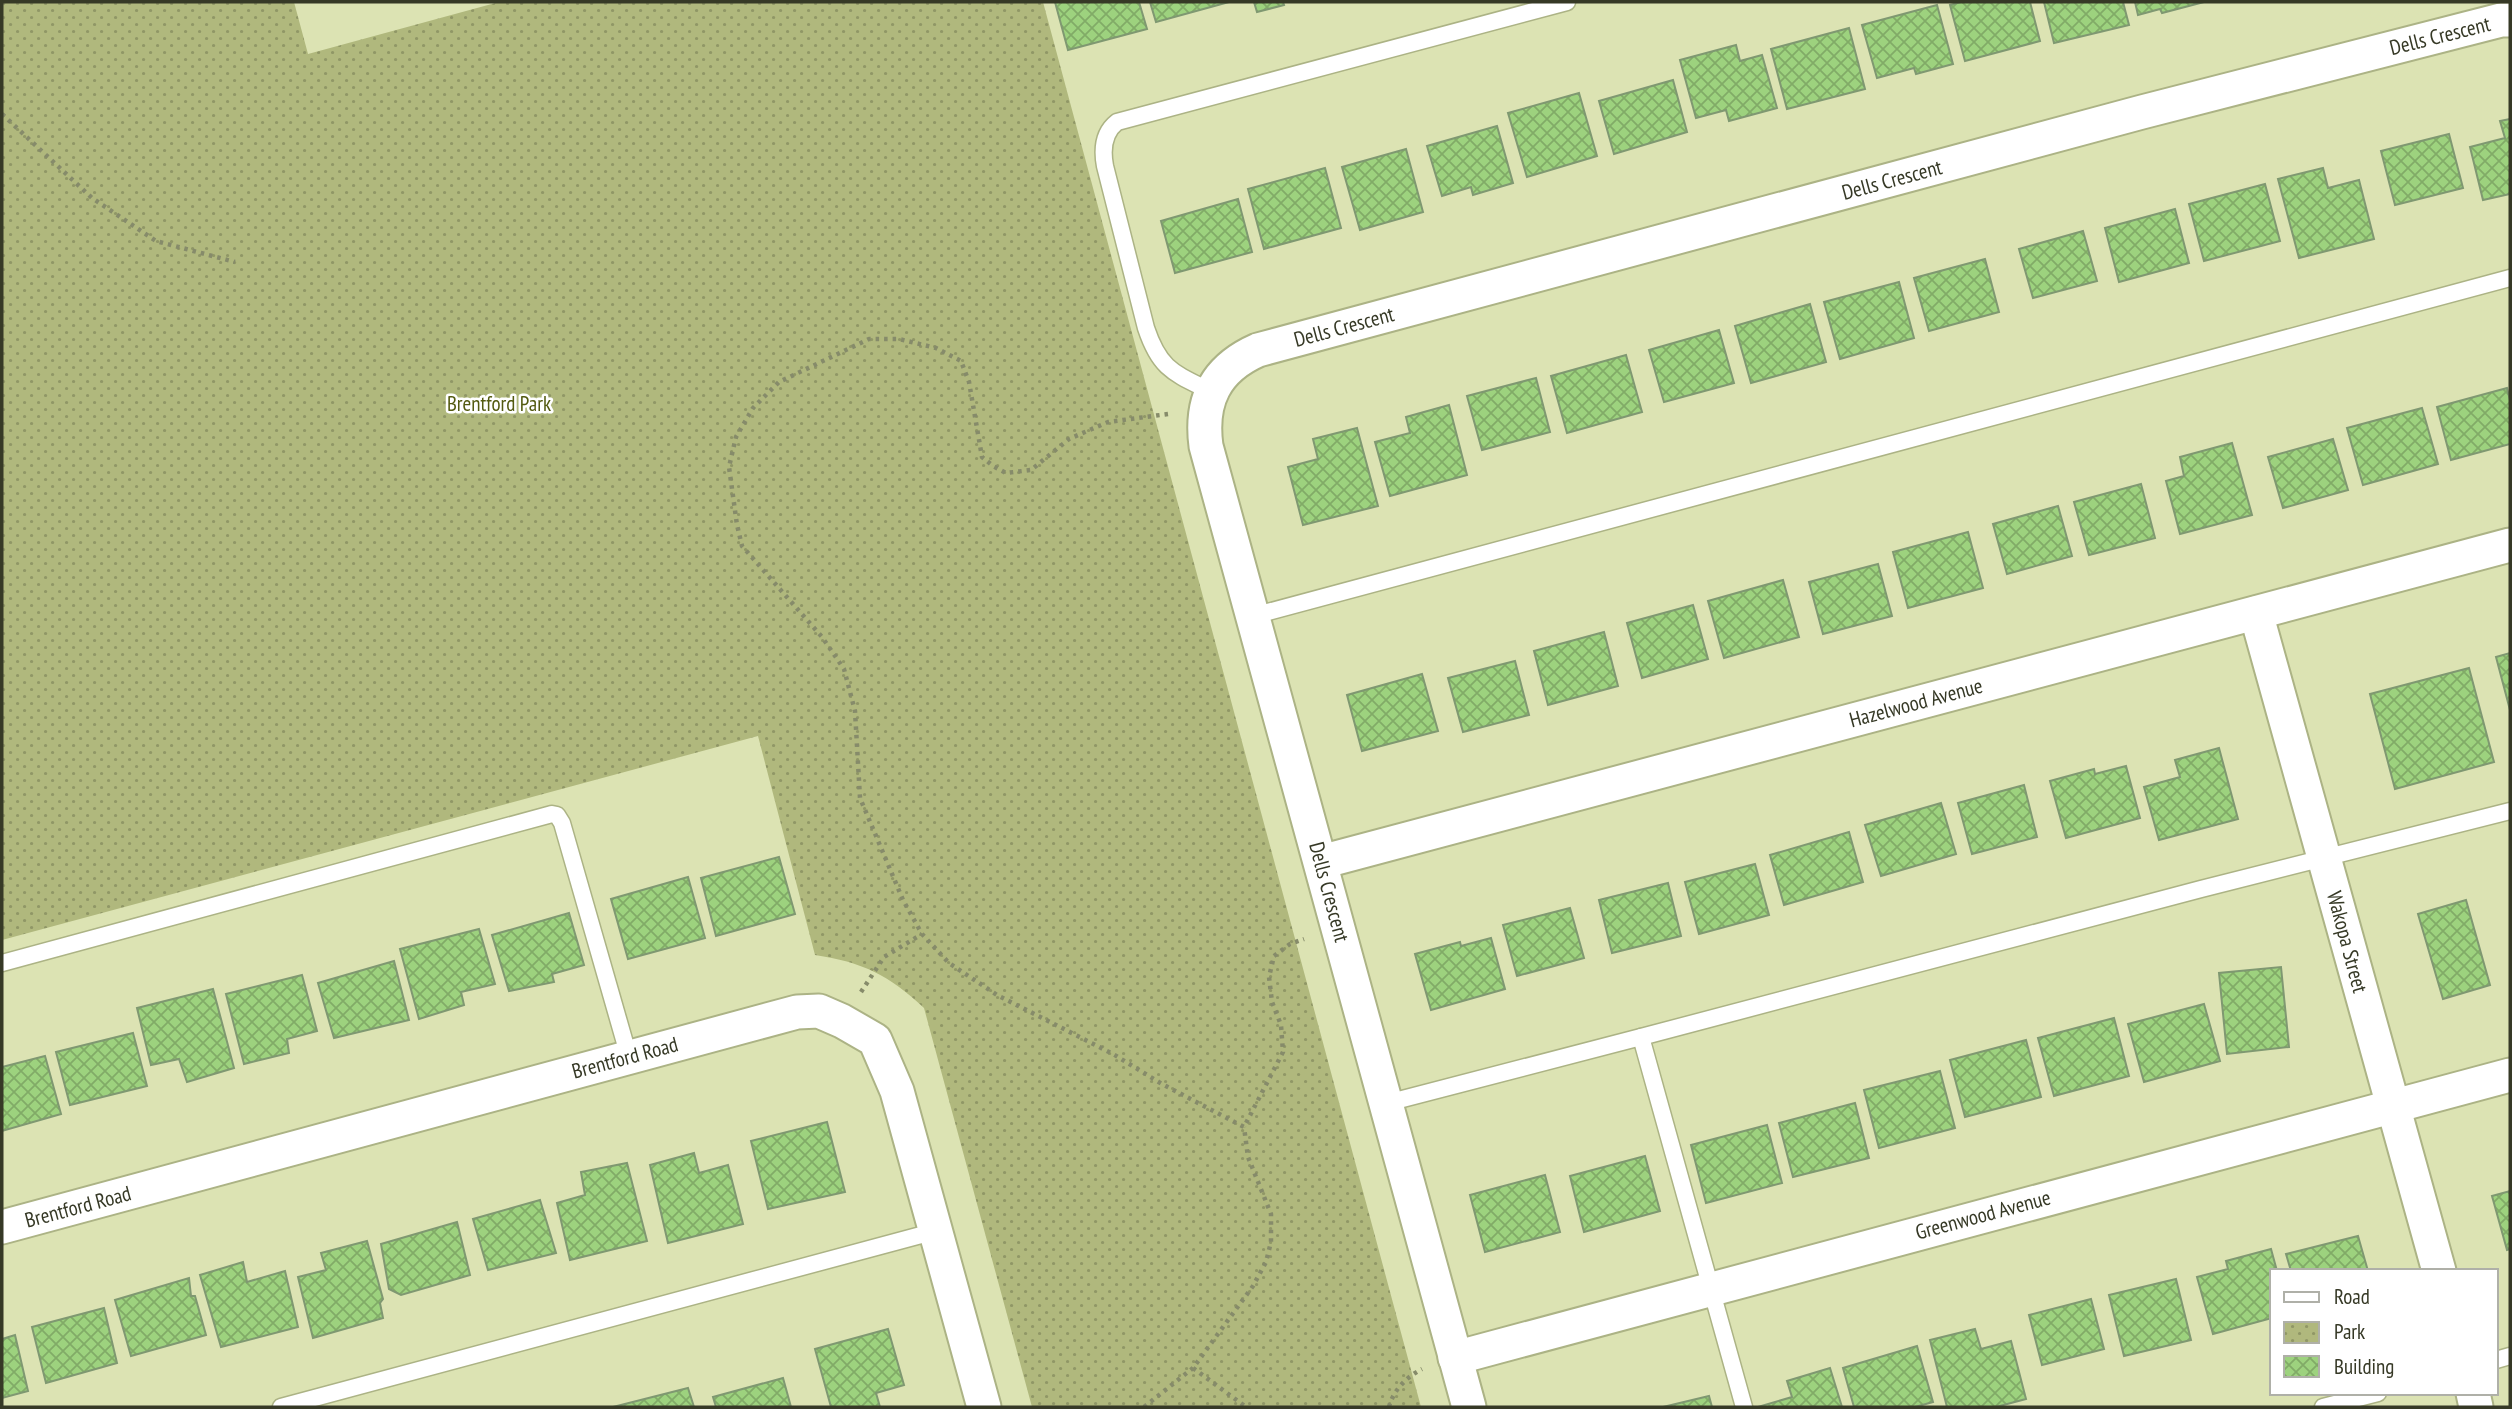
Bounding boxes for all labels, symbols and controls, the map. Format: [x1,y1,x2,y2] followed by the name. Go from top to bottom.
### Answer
[2387,10,2493,61] street label: Dells Crescent
[1839,153,1945,206] street label: Dells Crescent
[1291,300,1397,353] street label: Dells Crescent
[447,390,551,417] park label: Brentford Park
[1846,672,1986,733] street label: Hazelwood Avenue
[1303,839,1356,945] street label: Dells Crescent
[2321,888,2374,996] street label: Wakopa Street
[569,1030,681,1085] street label: Brentford Road
[22,1179,134,1234] street label: Brentford Road
[1912,1183,2053,1246] street label: Greenwood Avenue
[2270,1269,2498,1395] legend
[2334,1283,2370,1310] text: Road
[2334,1318,2365,1345] text: Park
[2334,1353,2394,1380] text: Building

